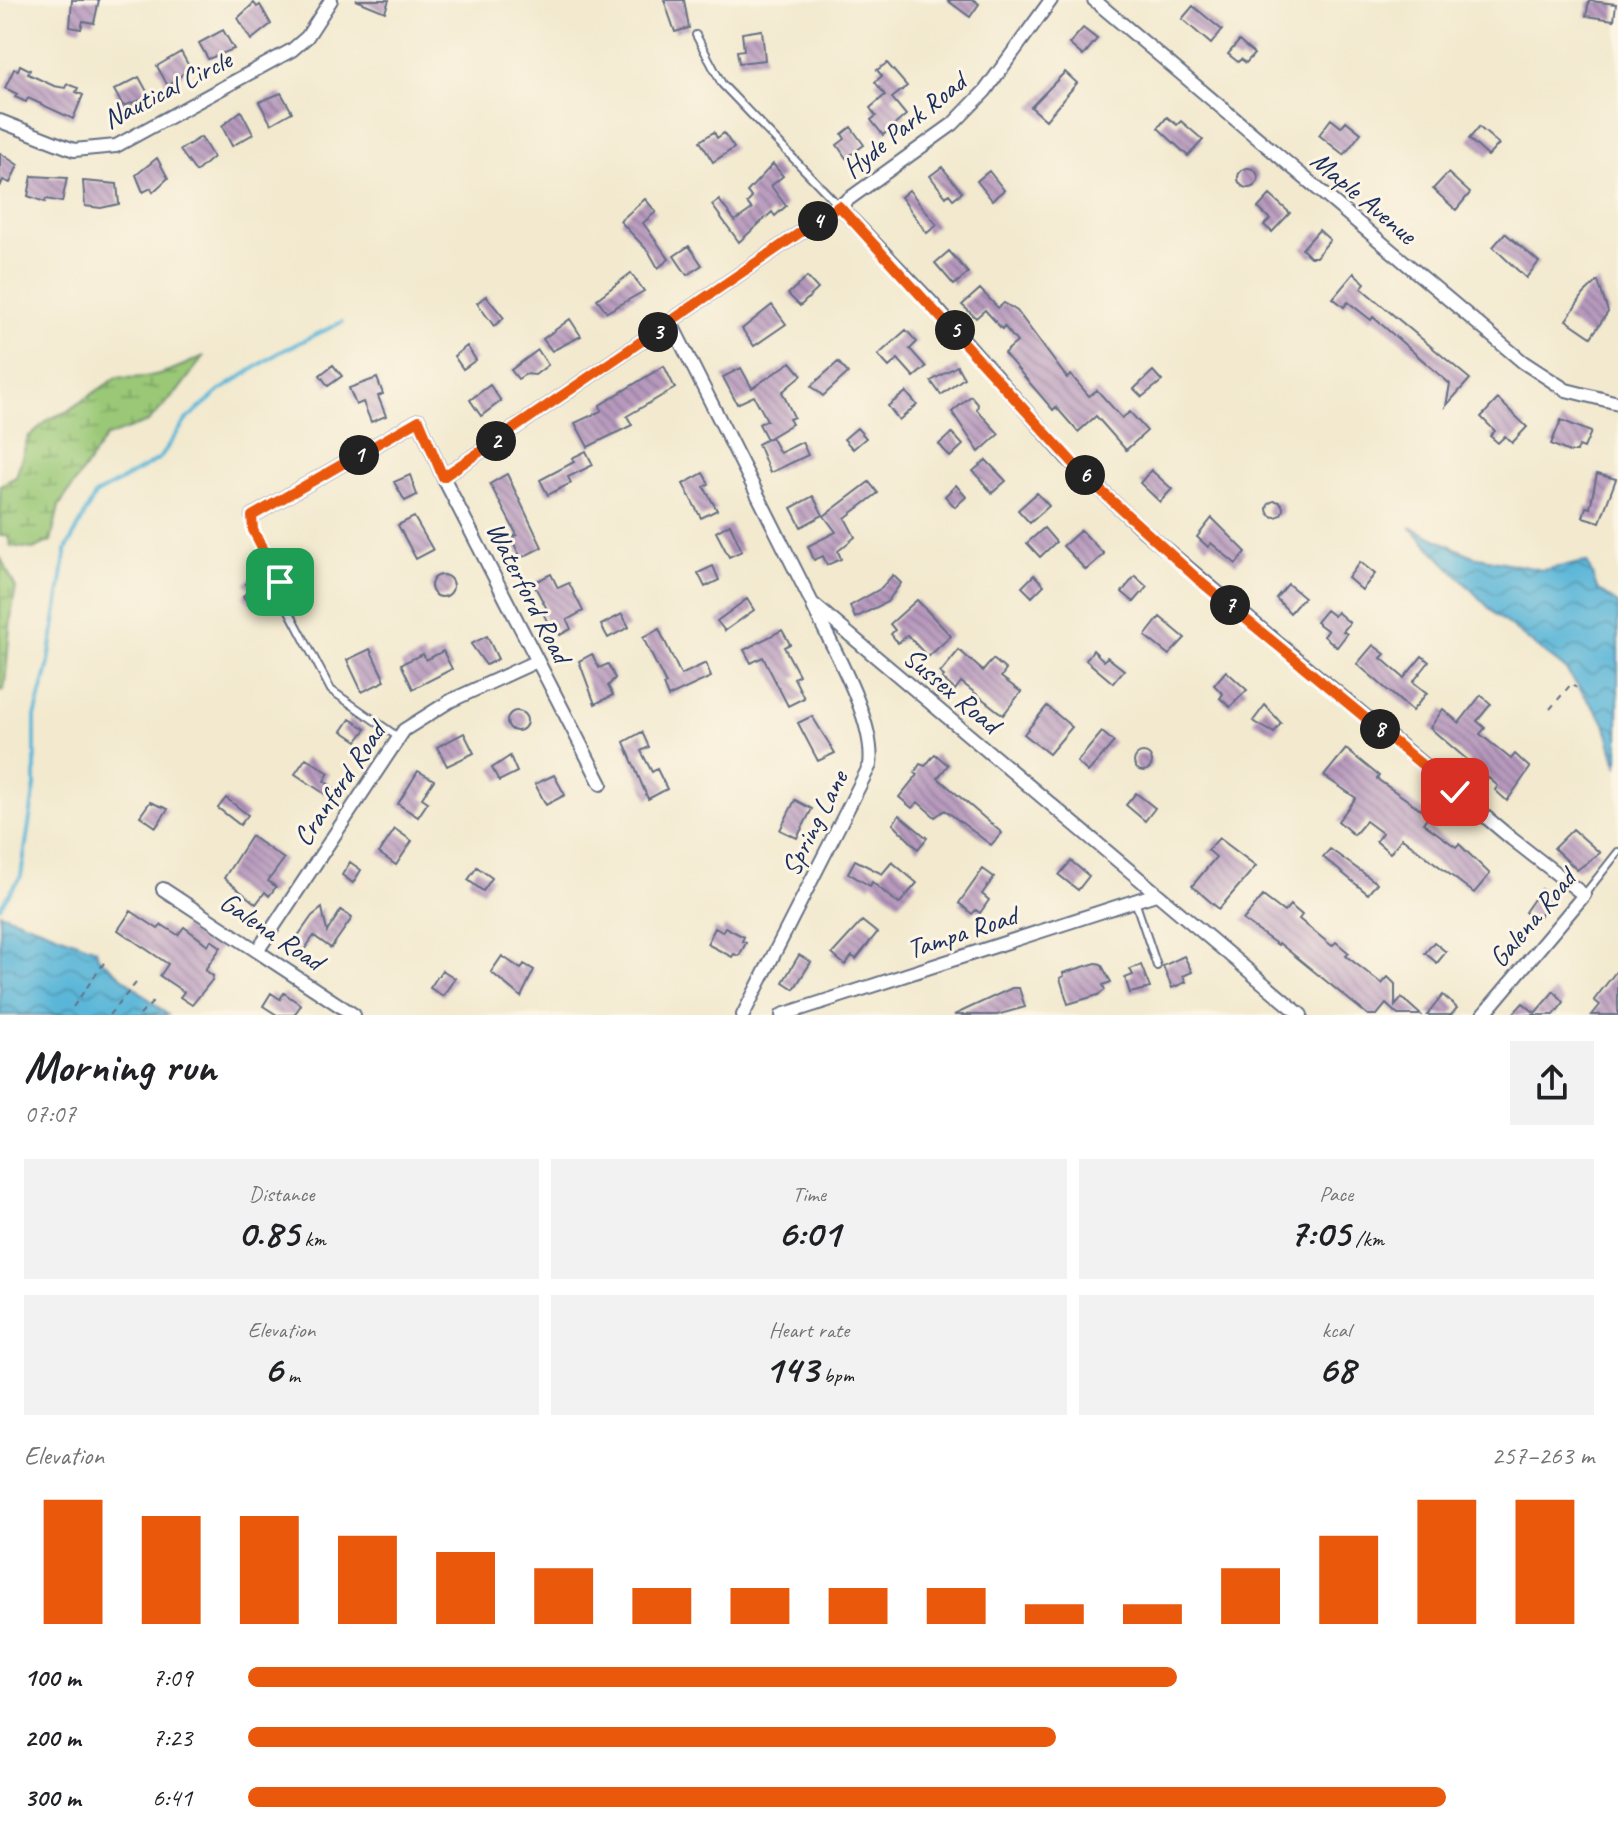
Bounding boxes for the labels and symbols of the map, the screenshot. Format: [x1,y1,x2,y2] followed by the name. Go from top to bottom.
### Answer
[97,41,239,136] street label: Nautical Circle
[835,62,976,186] street label: Hyde Park Road
[1304,143,1426,253] street label: Maple Avenue
[798,201,838,241] pin: 4
[935,310,975,350] pin: 5
[638,312,678,352] pin: 3
[476,421,516,461] pin: 2
[339,435,379,475] pin: 1
[1065,455,1105,495] pin: 6
[479,516,581,672] street label: Waterford Road
[246,548,314,616] pin
[1210,585,1250,625] pin: 7
[896,639,1011,743] street label: Sussex Road
[1360,709,1400,749] pin: 8
[285,712,395,853] street label: Cranford Road
[1421,758,1489,826] pin
[773,763,856,882] street label: Spring Lane
[1481,859,1586,974] street label: Galena Road
[214,884,334,981] street label: Galena Road
[902,897,1025,966] street label: Tampa Road

